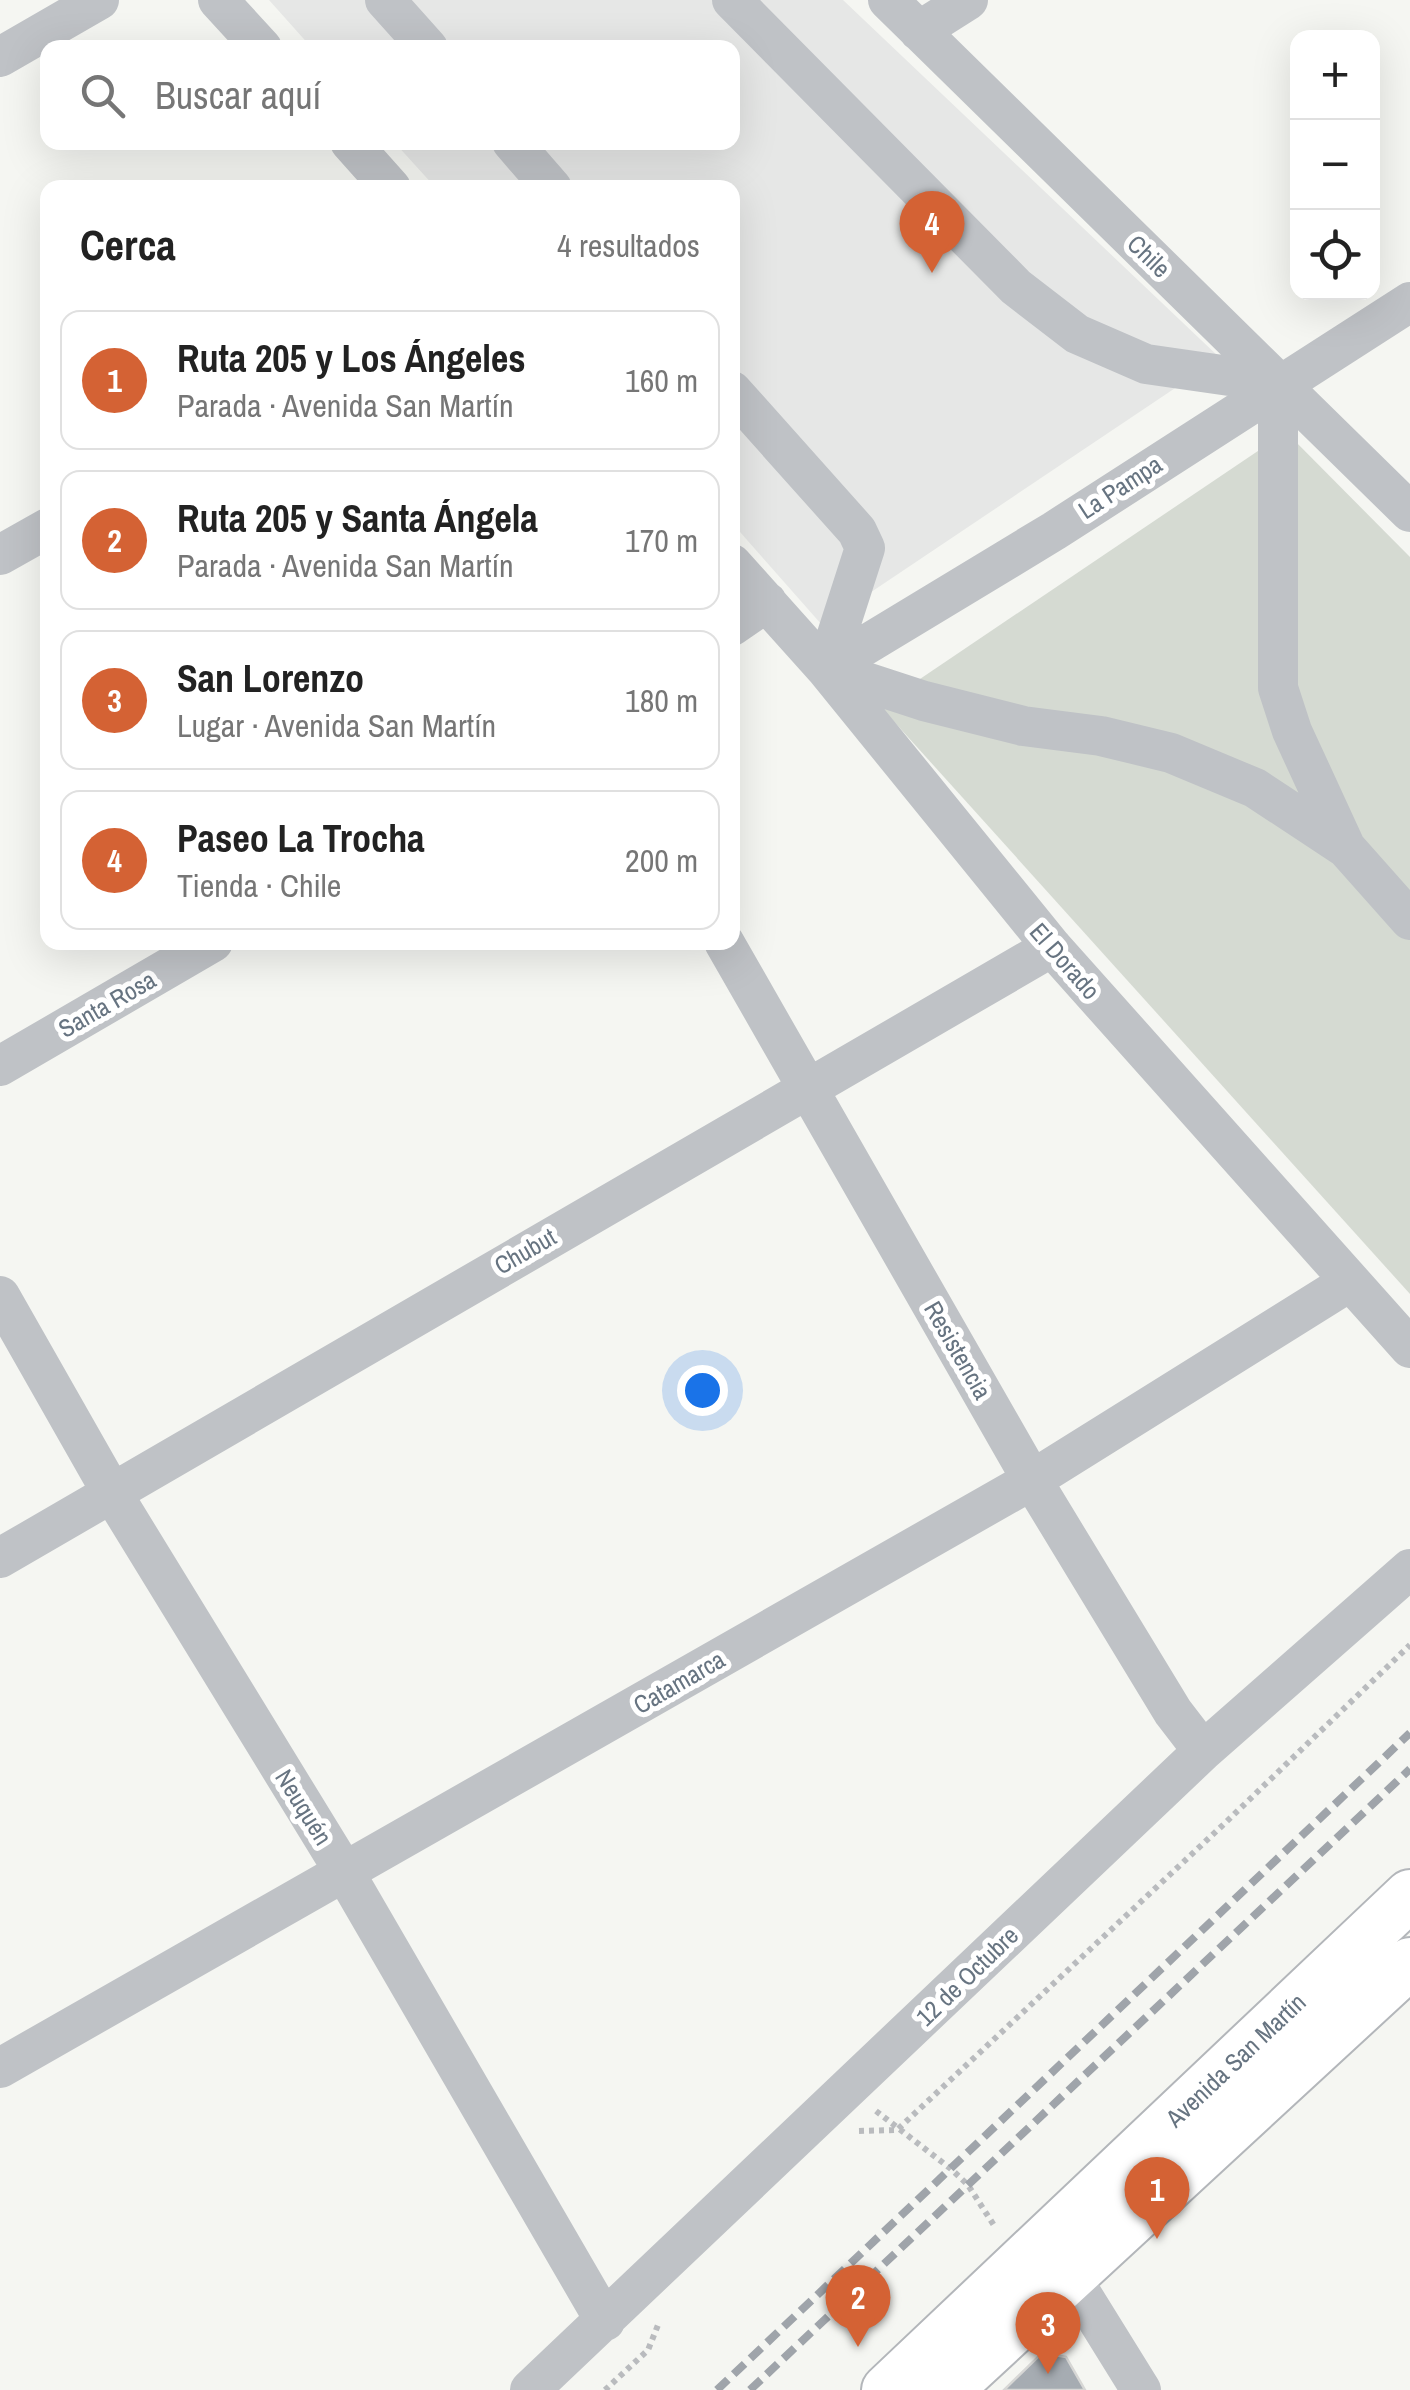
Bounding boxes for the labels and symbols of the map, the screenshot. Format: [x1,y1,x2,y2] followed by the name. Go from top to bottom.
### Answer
[900,190,964,273] pin: 4
[1120,227,1178,285] street label: Chile
[1072,447,1169,527] street label: La Pampa
[1022,915,1108,1007] street label: El Dorado
[52,962,162,1046] street label: Santa Rosa
[488,1220,562,1282] street label: Chubut
[916,1295,1000,1406] street label: Resistencia
[677,1365,728,1416] your location
[627,1642,731,1722] street label: Catamarca
[268,1763,340,1851] street label: Neuquén
[908,1919,1026,2033] street label: 12 de Octubre
[1157,1986,1313,2135] street label: Avenida San Martín
[1124,2156,1190,2239] pin: 1
[826,2264,890,2347] pin: 2
[1016,2292,1080,2374] pin: 3

